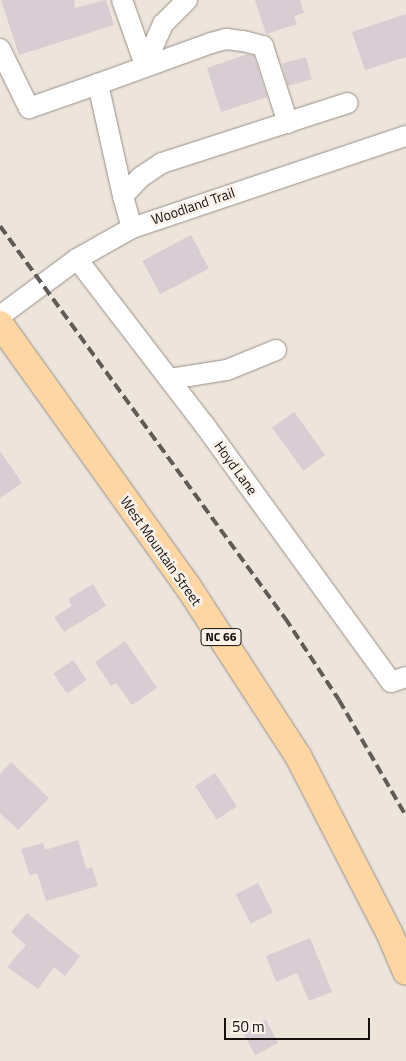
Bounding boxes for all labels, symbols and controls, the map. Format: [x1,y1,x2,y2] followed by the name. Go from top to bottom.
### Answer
[149,184,237,228] street label: Woodland Trail
[211,438,261,498] street label: Hoyd Lane
[117,493,205,609] street label: West Mountain Street
[200,628,242,646] road number: NC 66
[226,1008,372,1040] scale bar
[232,1015,265,1038] text: 50 m

